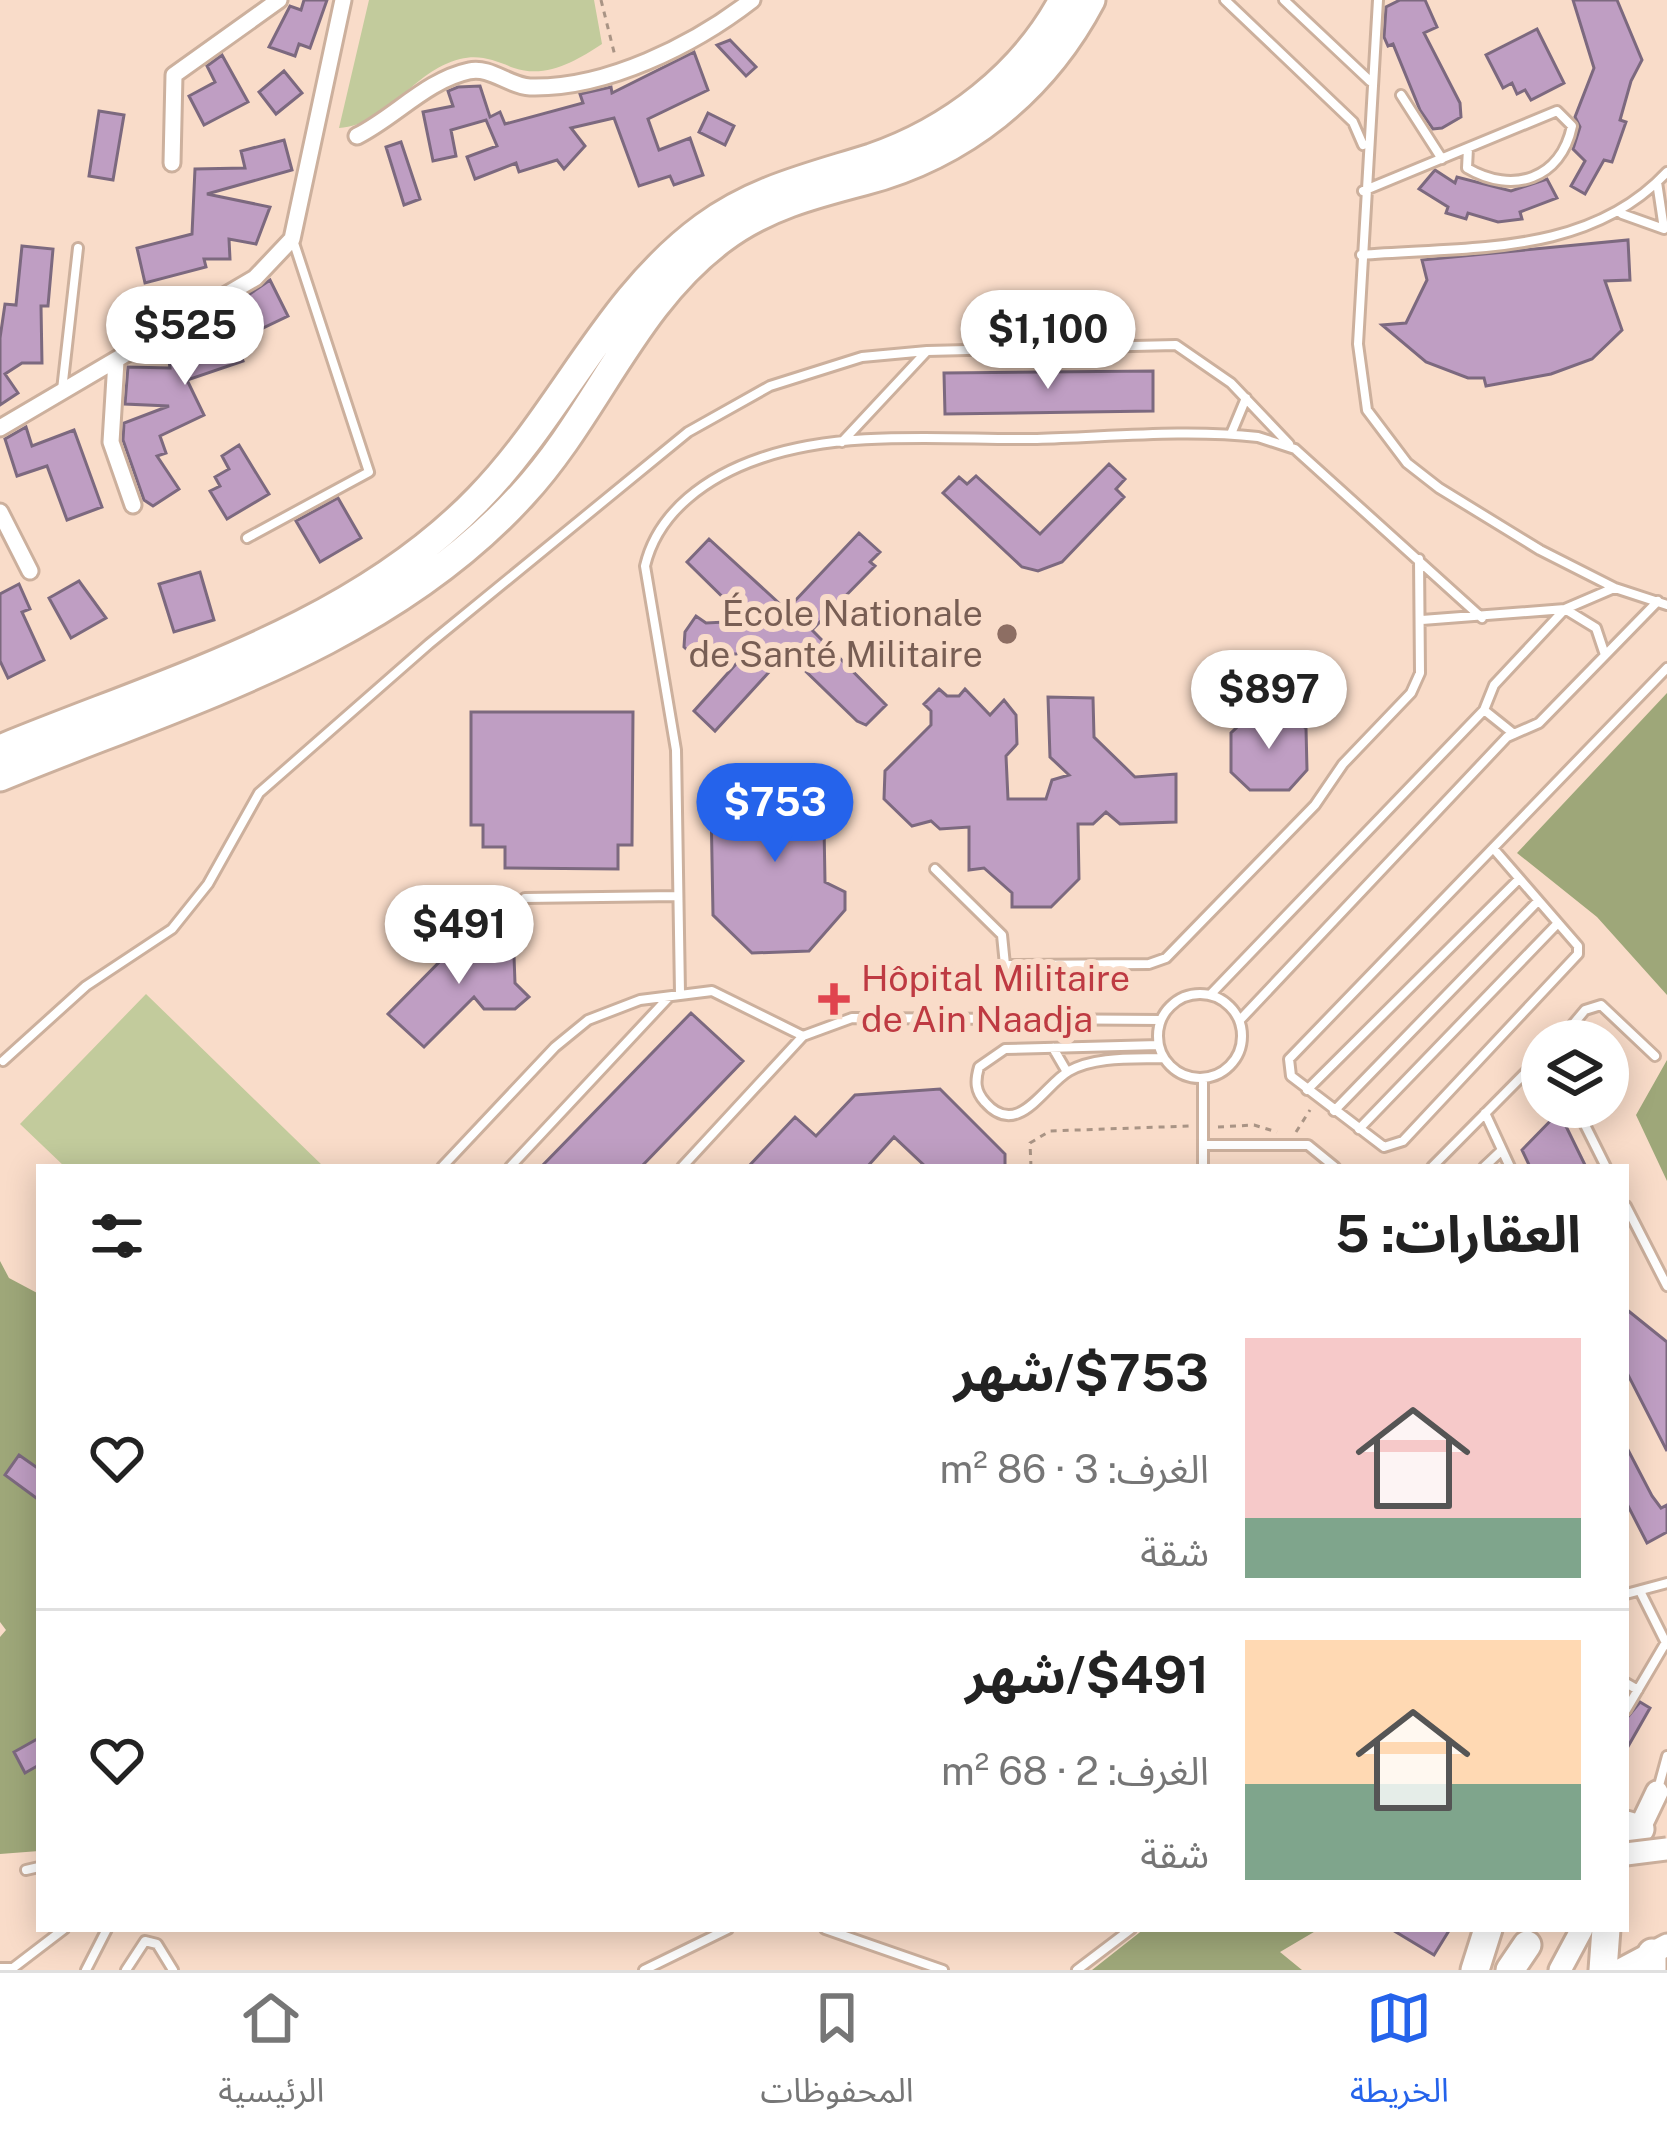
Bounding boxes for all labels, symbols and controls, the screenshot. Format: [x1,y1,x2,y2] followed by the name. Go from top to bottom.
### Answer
[114,286,256,388] pin: $525
[950,290,1146,392] pin: $1,100
[133,302,237,348] text: $525
[988,306,1108,352] text: $1,100
[689,592,983,675] place label: École Nationale de Santé Militaire
[994,621,1020,647] marker: École Nationale de Santé Militaire
[1198,650,1340,752] pin: $897
[1218,666,1320,712] text: $897
[704,763,846,865] pin: $753
[723,779,827,825] text: $753
[388,885,530,987] pin: $491
[412,901,506,947] text: $491
[861,957,1130,1040] place label: Hôpital Militaire de Ain Naadja
[818,983,850,1015] marker: Hôpital Militaire de Ain Naadja
[1521,1020,1629,1128] map controls
[1521,1020,1629,1128] button: layers
[84,1203,150,1269] icon: filters
[1335,1204,1581,1263] text: العقارات: 5
[954,1343,1209,1402] text: $753/شهر
[1341,1386,1485,1530] icon: home
[84,1425,150,1491] icon: heart
[940,1446,1209,1492] text: الغرف: 3 · 86 m²
[1140,1529,1209,1575] text: شقة
[965,1645,1209,1704] text: $491/شهر
[1341,1688,1485,1832] icon: home
[84,1727,150,1793] icon: heart
[941,1748,1209,1794] text: الغرف: 2 · 68 m²
[1140,1831,1209,1877] text: شقة
[218,1985,324,2126] tab: الرئيسية
[761,1985,914,2126] tab: المحفوظات
[1350,1985,1449,2126] tab: الخريطة

